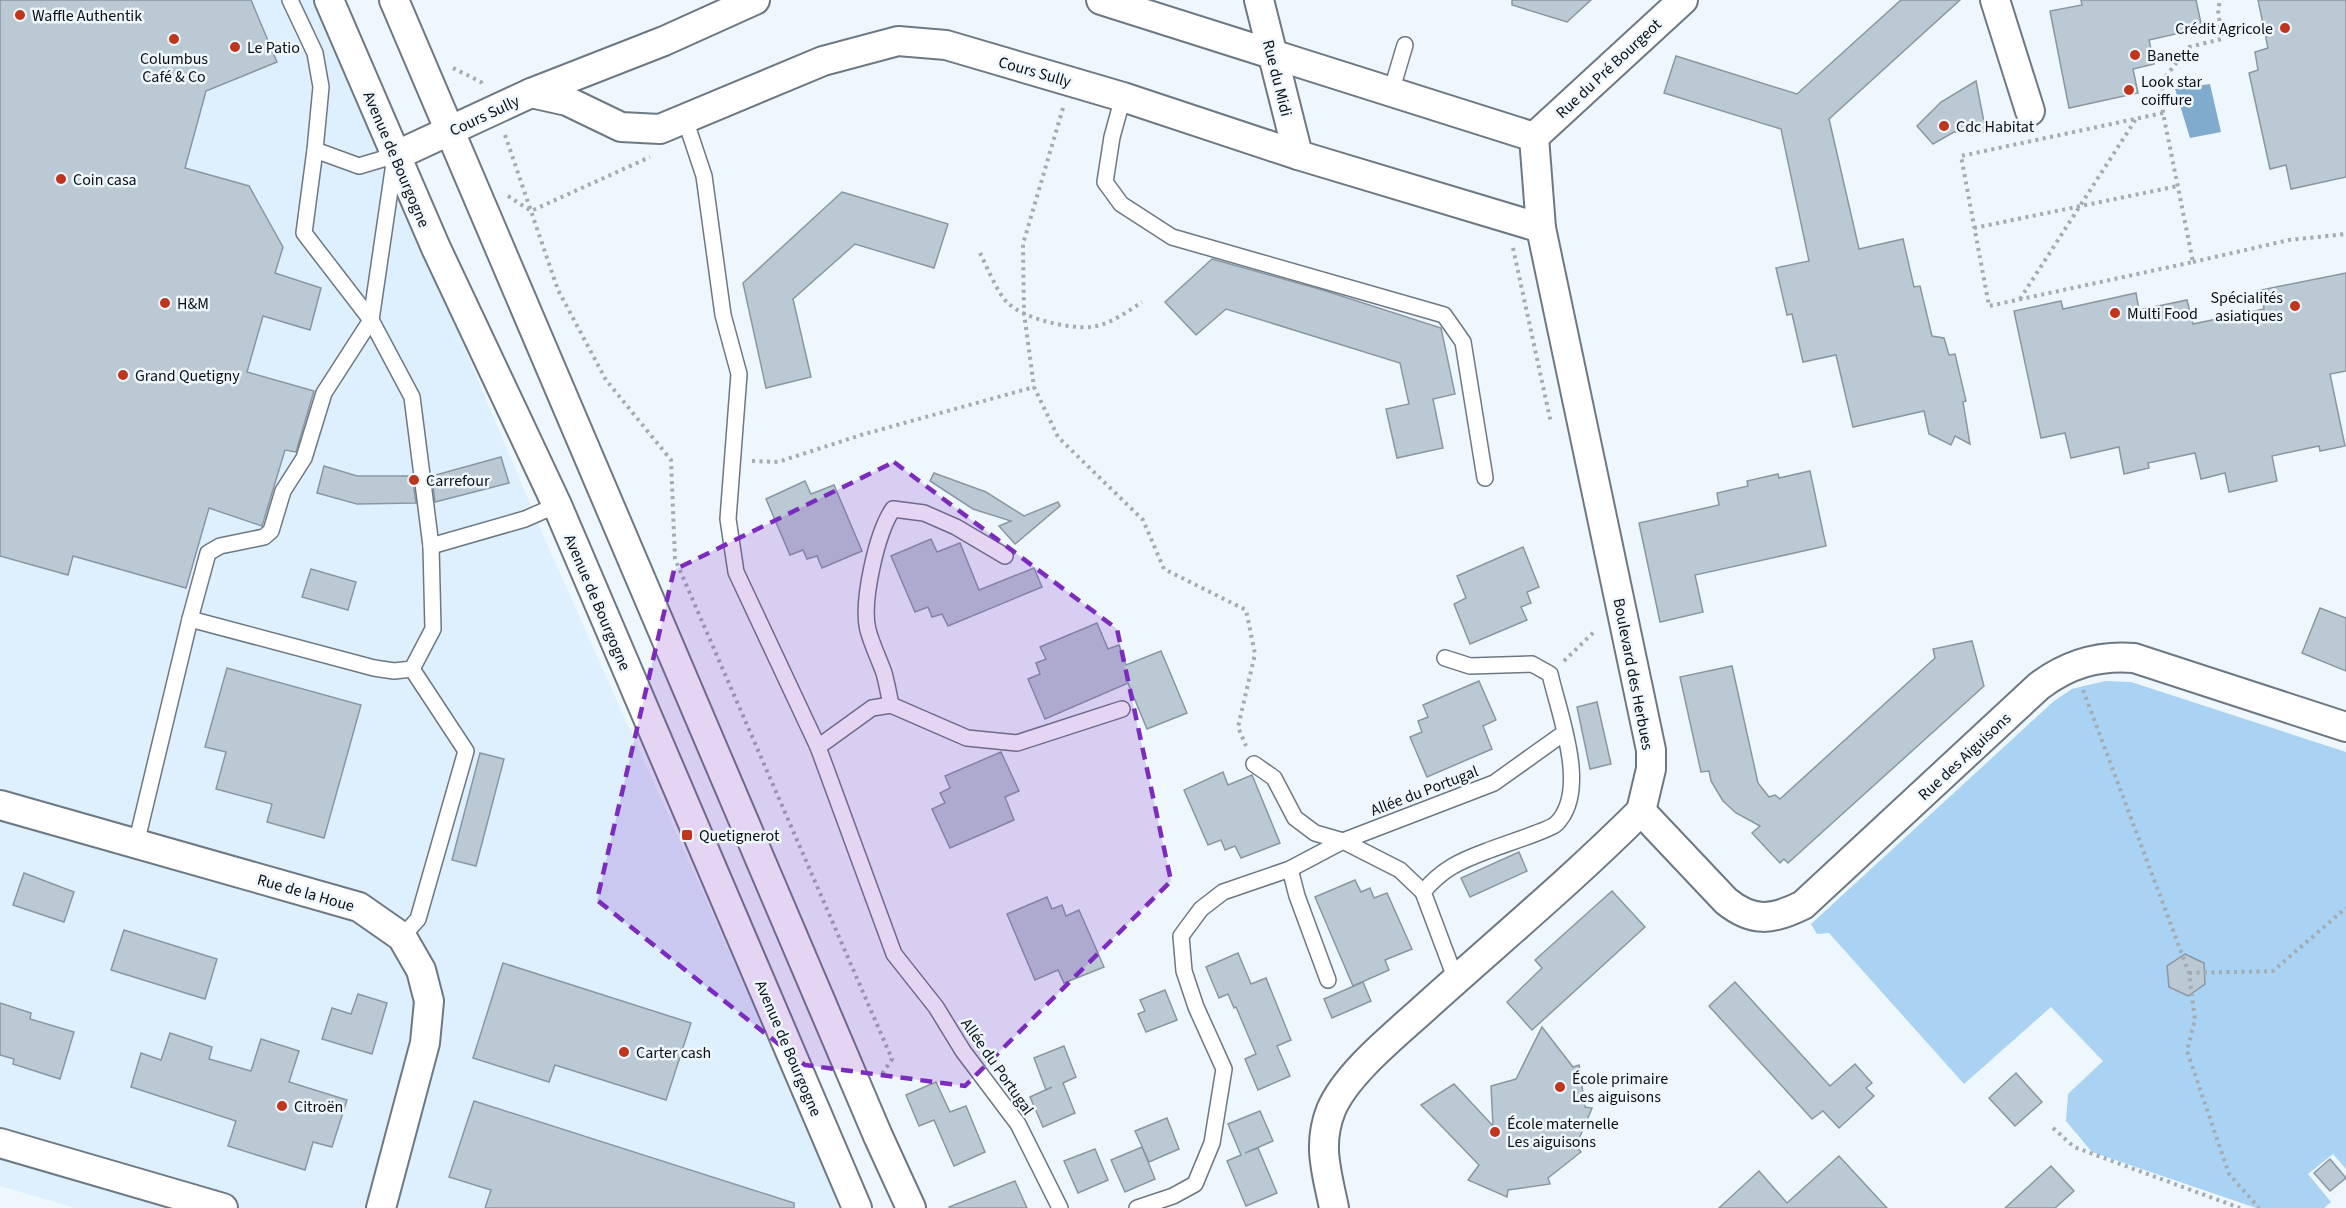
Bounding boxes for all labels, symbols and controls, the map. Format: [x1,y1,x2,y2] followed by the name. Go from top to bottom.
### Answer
[32,5,142,27] place label: Waffle Authentik
[13,8,27,22] marker: Waffle Authentik
[1551,14,1667,124] street label: Rue du Pré Bourgeot
[2175,18,2273,40] place label: Crédit Agricole
[2278,21,2292,35] marker: Crédit Agricole
[167,32,181,46] marker: Columbus Café & Co
[247,37,300,59] place label: Le Patio
[1257,38,1297,119] street label: Rue du Midi
[228,40,242,54] marker: Le Patio
[2147,45,2199,67] place label: Banette
[140,48,208,88] place label: Columbus Café & Co
[2128,48,2142,62] marker: Banette
[996,51,1074,93] street label: Cours Sully
[2141,71,2203,111] place label: Look star coiffure
[2122,83,2136,97] marker: Look star coiffure
[357,88,435,231] street label: Avenue de Bourgogne
[446,90,523,142] street label: Cours Sully
[1956,116,2035,138] place label: Cdc Habitat
[1937,119,1951,133] marker: Cdc Habitat
[73,169,137,191] place label: Coin casa
[54,172,68,186] marker: Coin casa
[2210,287,2283,327] place label: Spécialités asiatiques
[177,293,209,315] place label: H&M
[158,296,172,310] marker: H&M
[2288,299,2302,313] marker: Spécialités asiatiques
[2127,303,2198,325] place label: Multi Food
[2108,306,2122,320] marker: Multi Food
[135,365,240,387] place label: Grand Quetigny
[116,368,130,382] marker: Grand Quetigny
[426,470,490,492] place label: Carrefour
[407,473,421,487] marker: Carrefour
[558,531,636,674] street label: Avenue de Bourgogne
[1607,596,1659,752] street label: Boulevard des Herbues
[1913,708,2016,806] street label: Rue des Aiguisons
[1367,760,1481,822] street label: Allée du Portugal
[699,825,780,847] place label: Quetignerot
[680,828,694,842] marker: Quetignerot
[255,869,357,917] street label: Rue de la Houe
[749,977,827,1120] street label: Avenue de Bourgogne
[956,1014,1039,1119] street label: Allée du Portugal
[636,1042,711,1064] place label: Carter cash
[617,1045,631,1059] marker: Carter cash
[1572,1068,1668,1108] place label: École primaire Les aiguisons
[1553,1080,1567,1094] marker: École primaire Les aiguisons
[294,1096,343,1118] place label: Citroën
[275,1099,289,1113] marker: Citroën
[1507,1113,1619,1153] place label: École maternelle Les aiguisons
[1488,1125,1502,1139] marker: École maternelle Les aiguisons

